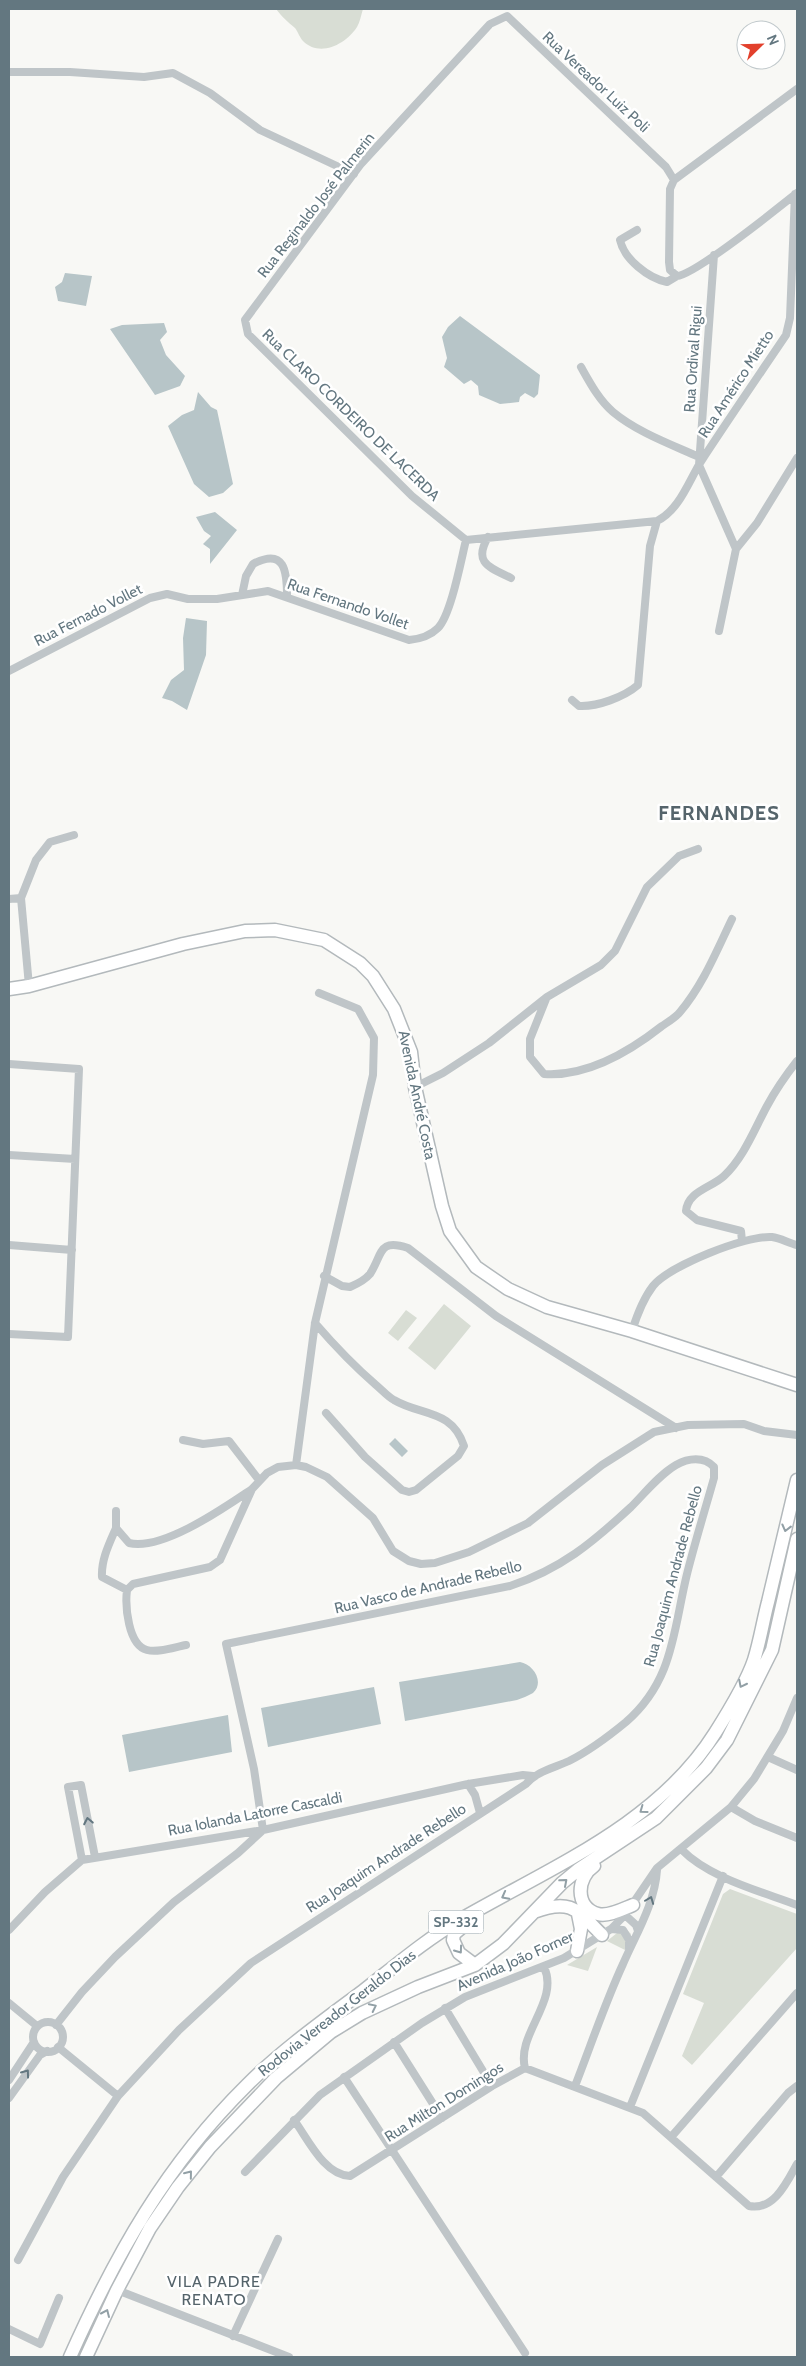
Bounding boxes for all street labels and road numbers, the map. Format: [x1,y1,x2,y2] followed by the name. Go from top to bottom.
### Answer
[539,28,653,136] street label: Rua Vereador Luiz Poli
[254,129,378,281] street label: Rua Reginaldo José Palmerin
[680,305,706,413] street label: Rua Ordival Rigui
[259,325,444,505] street label: Rua CLARO CORDEIRO DE LACERDA
[694,327,778,441] street label: Rua Américo Mietto
[285,575,411,633] street label: Rua Fernando Vollet
[31,580,145,650] street label: Rua Fernado Vollet
[395,1029,440,1162] street label: Avenida André Costa
[640,1483,706,1669] street label: Rua Joaquim Andrade Rebello
[333,1557,523,1617] street label: Rua Vasco de Andrade Rebello
[166,1788,344,1840] street label: Rua Iolanda Latorre Cascaldi
[303,1799,469,1917] street label: Rua Joaquim Andrade Rebello
[428,1910,484,1934] road number: SP-332
[454,1927,576,1995] street label: Avenida João Forner
[255,1946,419,2080] street label: Rodovia Vereador Geraldo Dias
[381,2058,507,2146] street label: Rua Milton Domingos

